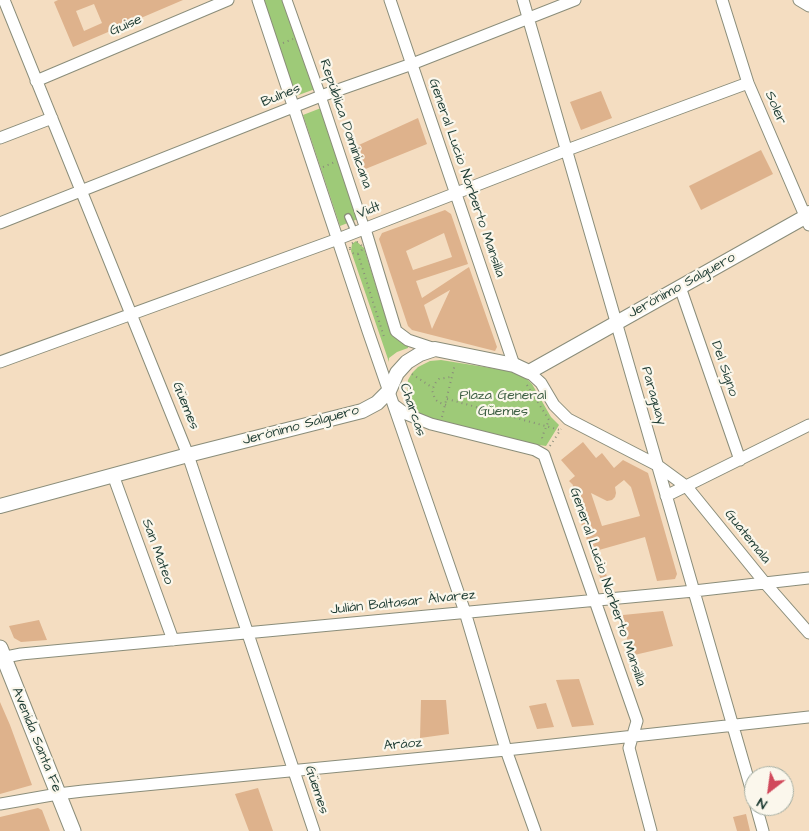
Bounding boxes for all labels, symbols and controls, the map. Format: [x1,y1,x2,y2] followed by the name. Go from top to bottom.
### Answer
[107,12,145,40] street label: Guise
[315,57,375,191] street label: República Dominicana
[424,77,508,279] street label: General Lucio Norberto Mansilla
[259,81,303,111] street label: Bulnes
[761,89,789,127] street label: Soler
[355,199,383,223] street label: Vidt
[625,250,739,322] street label: Jerónimo Salguero
[707,339,741,399] street label: Del Signo
[637,365,669,427] street label: Paraguay
[168,380,202,432] street label: Güemes
[395,381,429,439] street label: Charcas
[460,388,546,421] park label: Plaza General Güemes
[241,402,361,450] street label: Jerónimo Salguero
[565,486,649,688] street label: General Lucio Norberto Mansilla
[720,507,774,567] street label: Guatemala
[137,517,177,587] street label: San Mateo
[330,587,476,619] street label: Julián Baltasar Álvarez
[7,685,65,795] street label: Avenida Santa Fe
[383,735,423,755] street label: Aráoz
[300,764,332,816] street label: Güemes
[744,766,794,816] north arrow
[753,792,771,814] text: N

